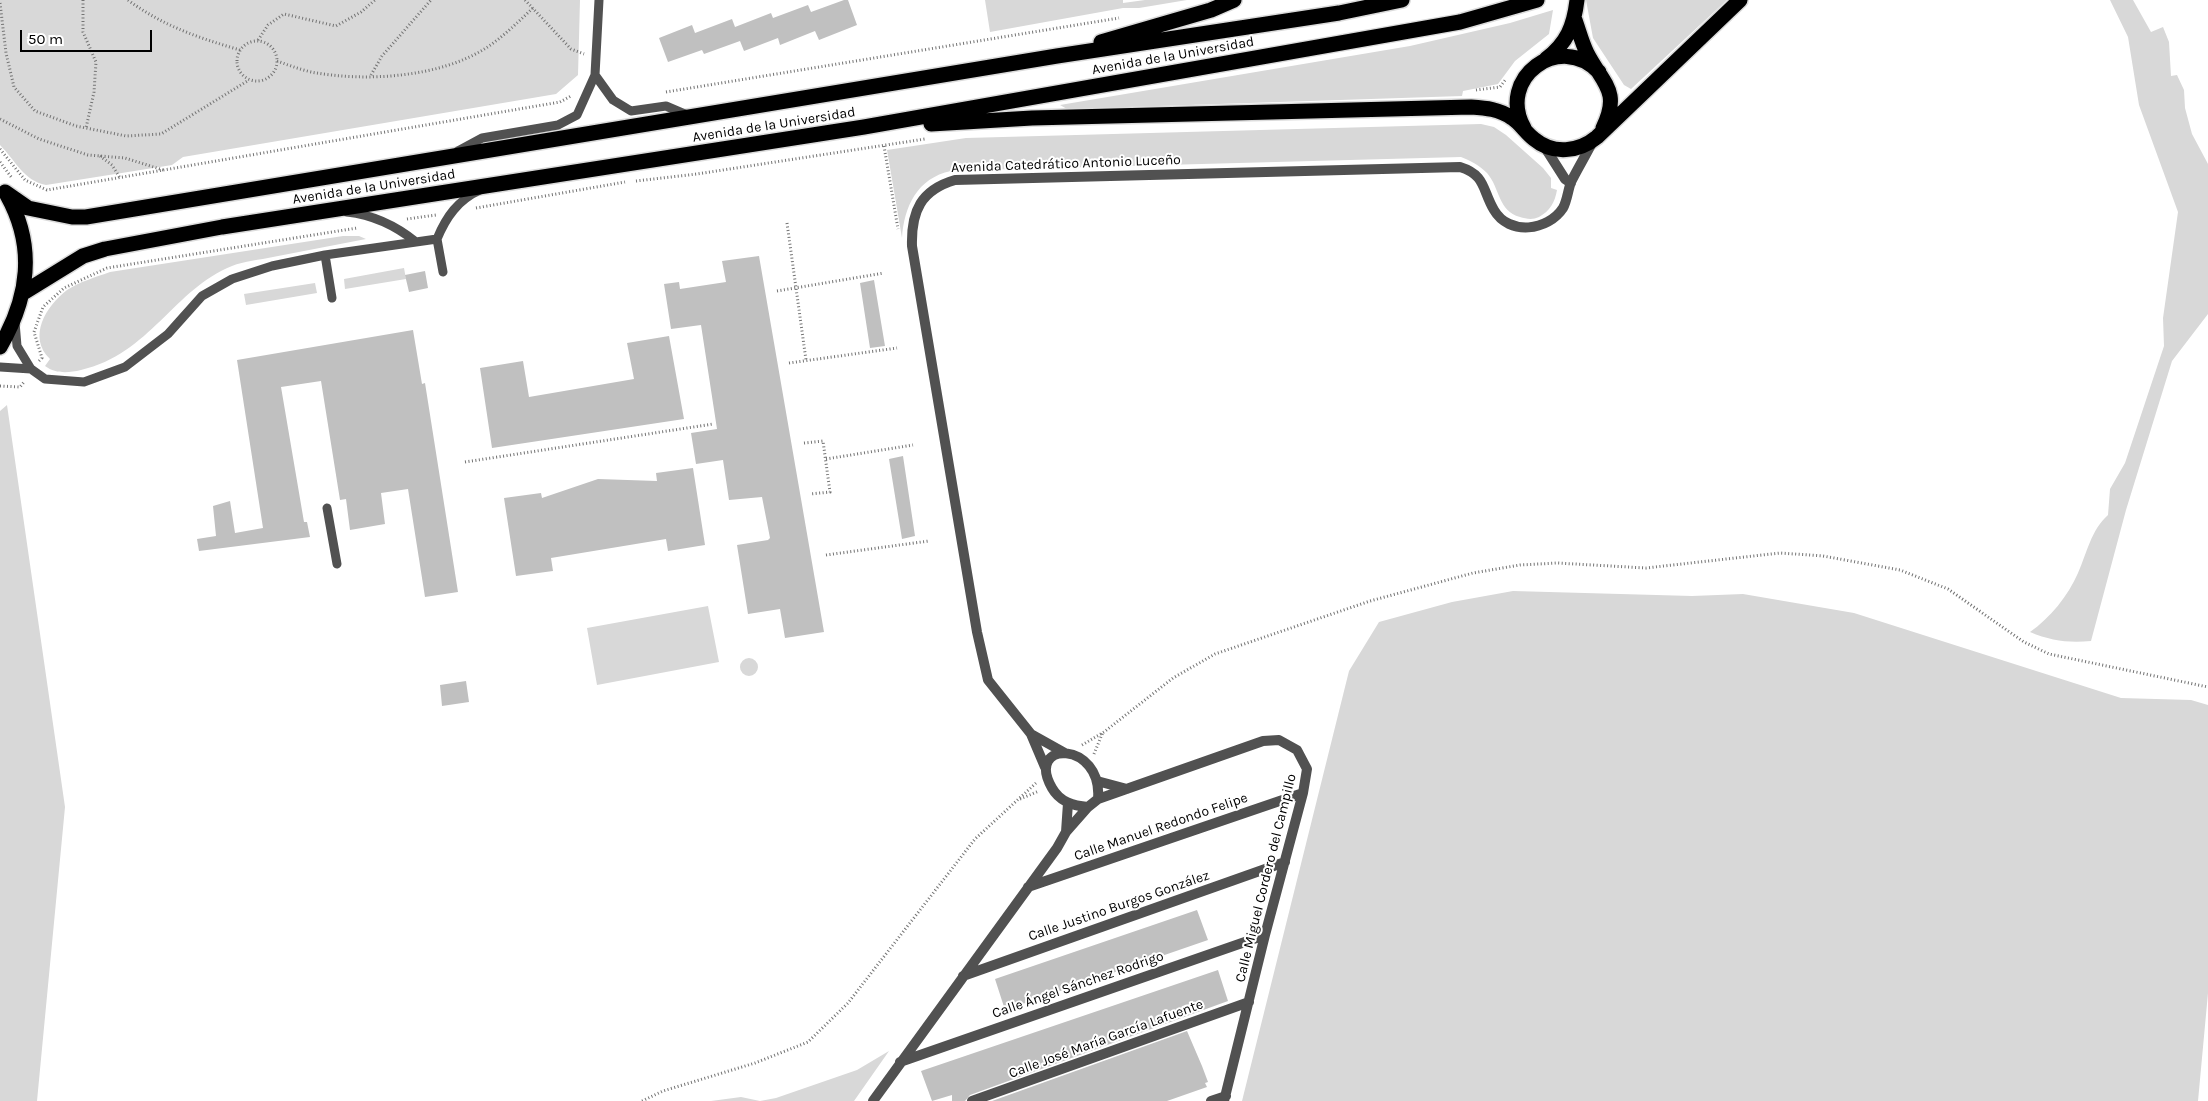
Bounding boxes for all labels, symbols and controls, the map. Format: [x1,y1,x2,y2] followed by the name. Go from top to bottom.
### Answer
[22,20,155,52] scale bar
[28,30,63,48] text: 50 m
[1091,33,1255,79] street label: Avenida de la Universidad
[691,104,857,146] street label: Avenida de la Universidad
[951,152,1181,176] street label: Avenida Catedrático Antonio Luceño
[291,166,457,208] street label: Avenida de la Universidad
[1232,772,1300,984] street label: Calle Miguel Cordero del Campillo
[1072,789,1250,865] street label: Calle Manuel Redondo Felipe
[1026,867,1212,945] street label: Calle Justino Burgos González
[990,948,1166,1022] street label: Calle Ángel Sánchez Rodrigo
[1007,996,1205,1082] street label: Calle José María García Lafuente

